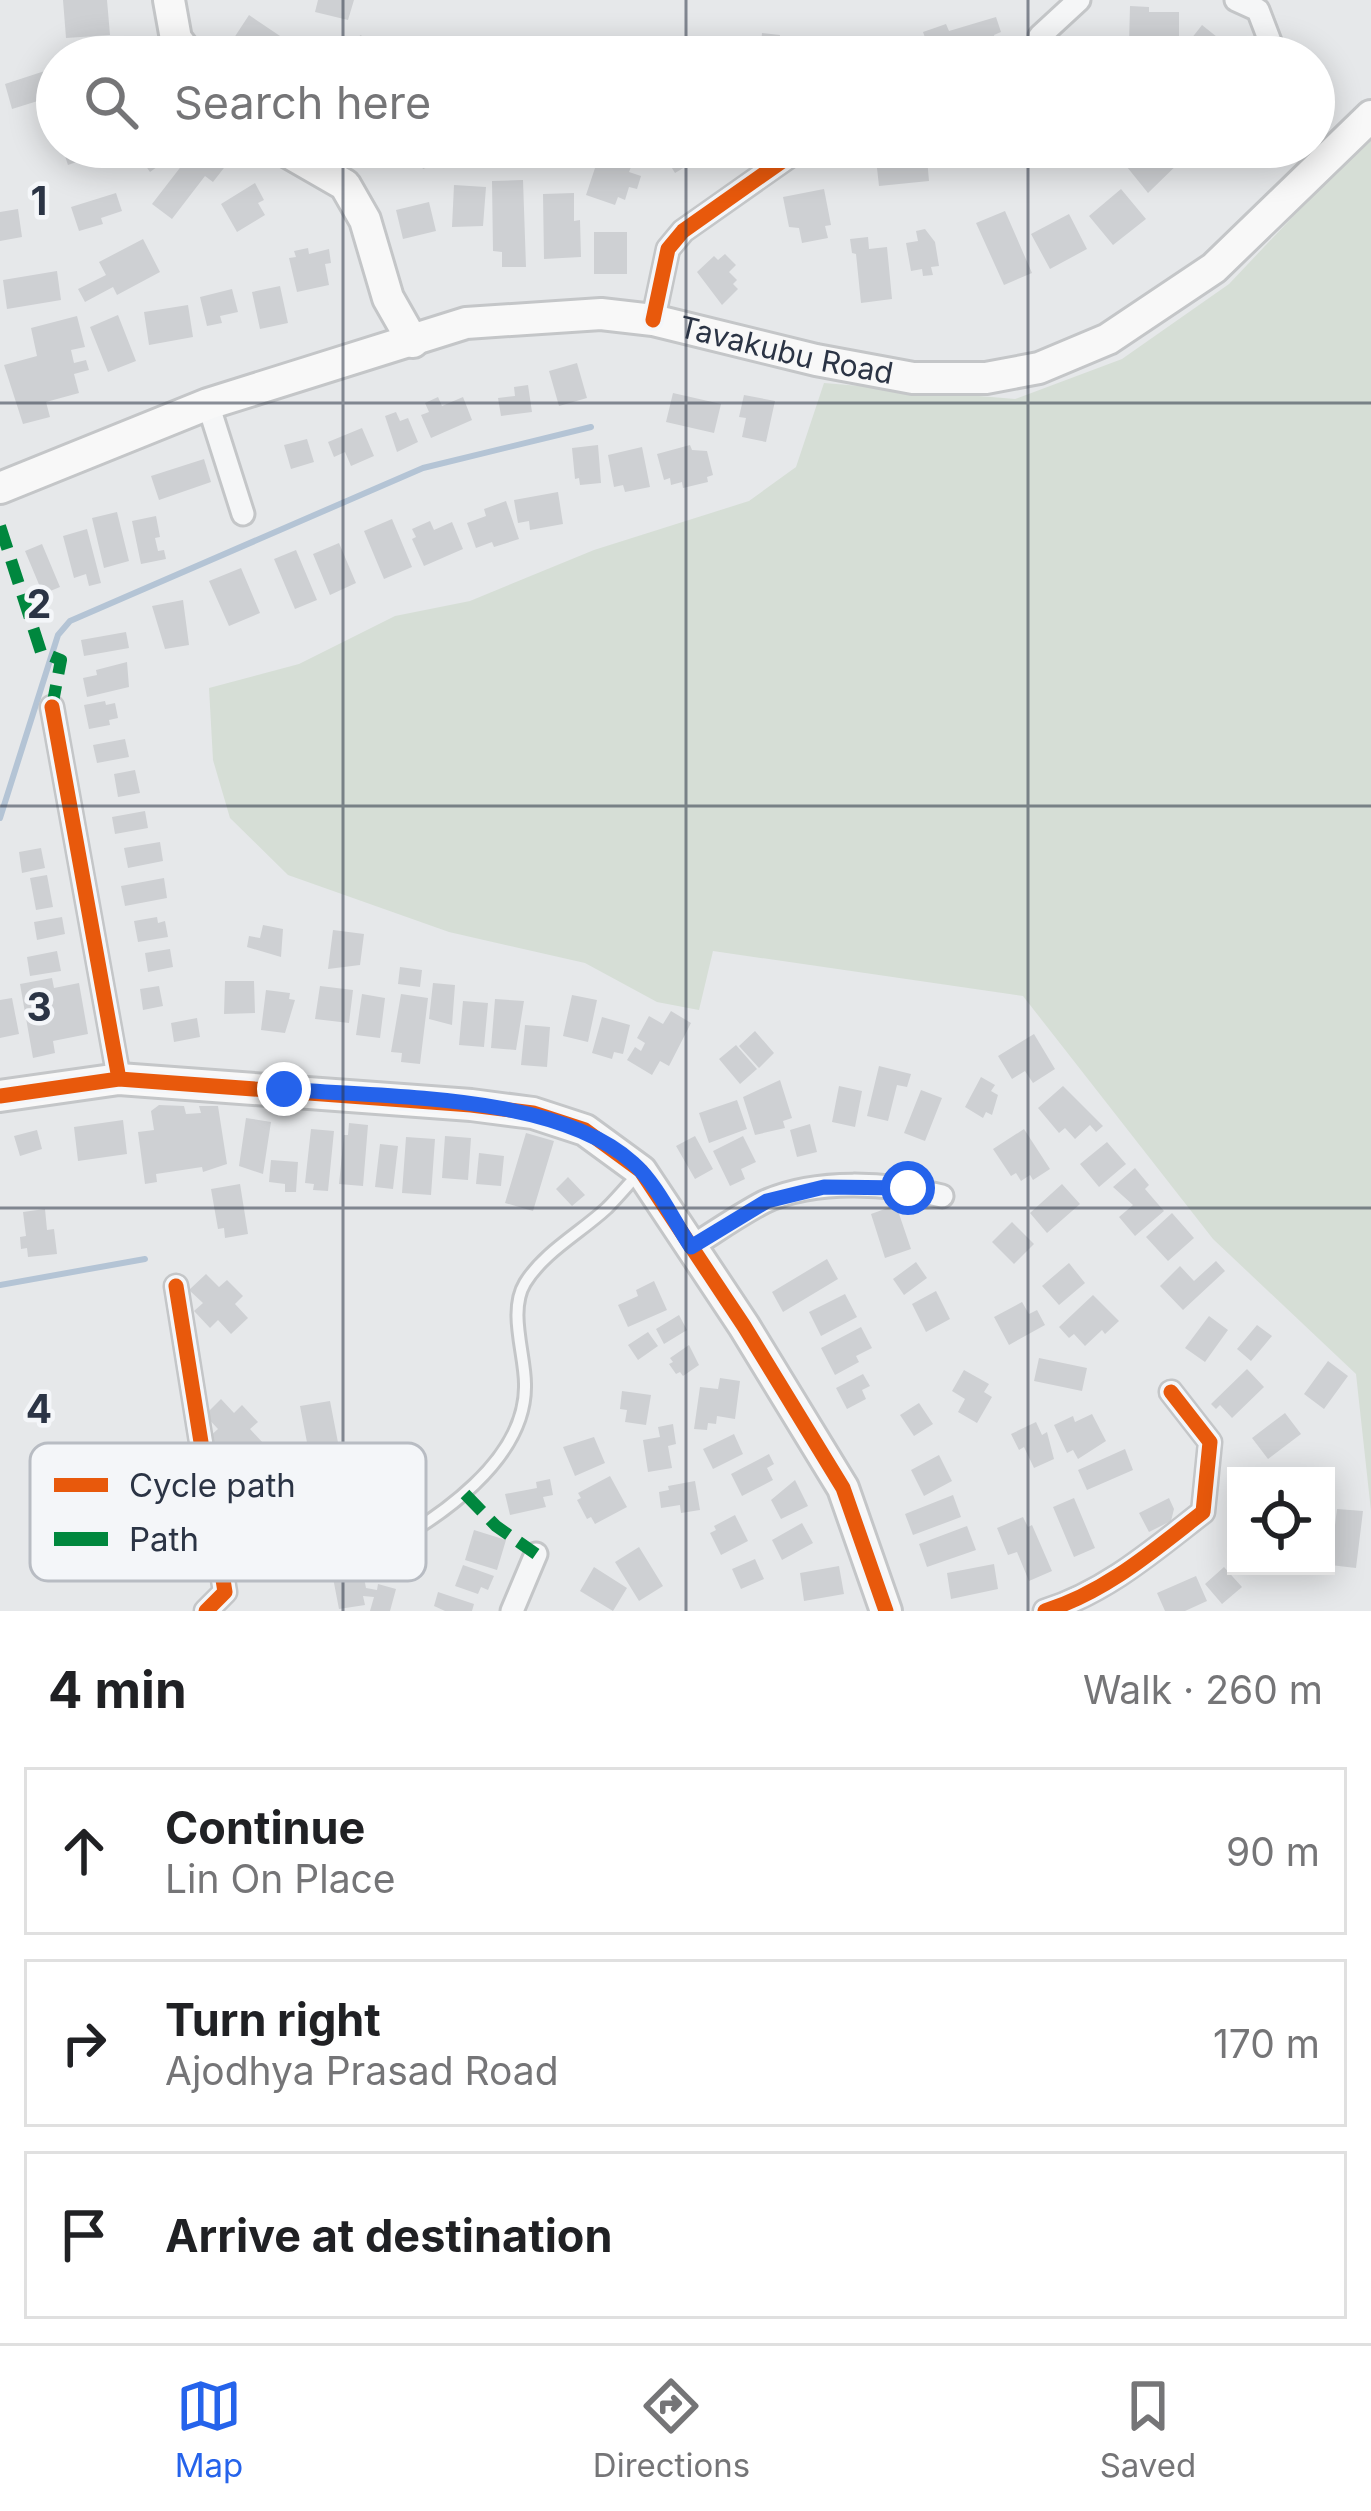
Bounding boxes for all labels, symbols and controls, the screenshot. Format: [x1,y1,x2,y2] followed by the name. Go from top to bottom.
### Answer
[36,36,1335,168] search box
[78,69,144,135] icon: search
[174,75,431,130] text: Search here
[31,177,47,224] text: 1
[676,308,896,391] street label: Tavakubu Road
[27,580,51,627] text: 2
[26,983,52,1030] text: 3
[257,1062,311,1116] route end
[881,1161,935,1215] route start
[26,1385,52,1432] text: 4
[30,1443,426,1581] legend
[129,1465,296,1505] text: Cycle path
[1227,1467,1335,1575] map controls
[1227,1467,1335,1575] button: locate
[129,1519,199,1559] text: Path
[48,1659,187,1720] text: 4 min
[1083,1666,1323,1713] text: Walk · 260 m
[165,1800,365,1855] text: Continue
[51,1818,117,1884] icon: ahead
[1226,1828,1320,1875] text: 90 m
[165,1855,396,1902] text: Lin On Place
[165,1992,381,2047] text: Turn right
[51,2010,117,2076] icon: right
[1213,2020,1320,2067] text: 170 m
[165,2047,559,2094] text: Ajodhya Prasad Road
[51,2202,117,2268] icon: arrive
[165,2208,612,2263] text: Arrive at destination
[175,2373,243,2485] tab: Map
[593,2373,750,2485] tab: Directions
[1100,2373,1196,2485] tab: Saved

